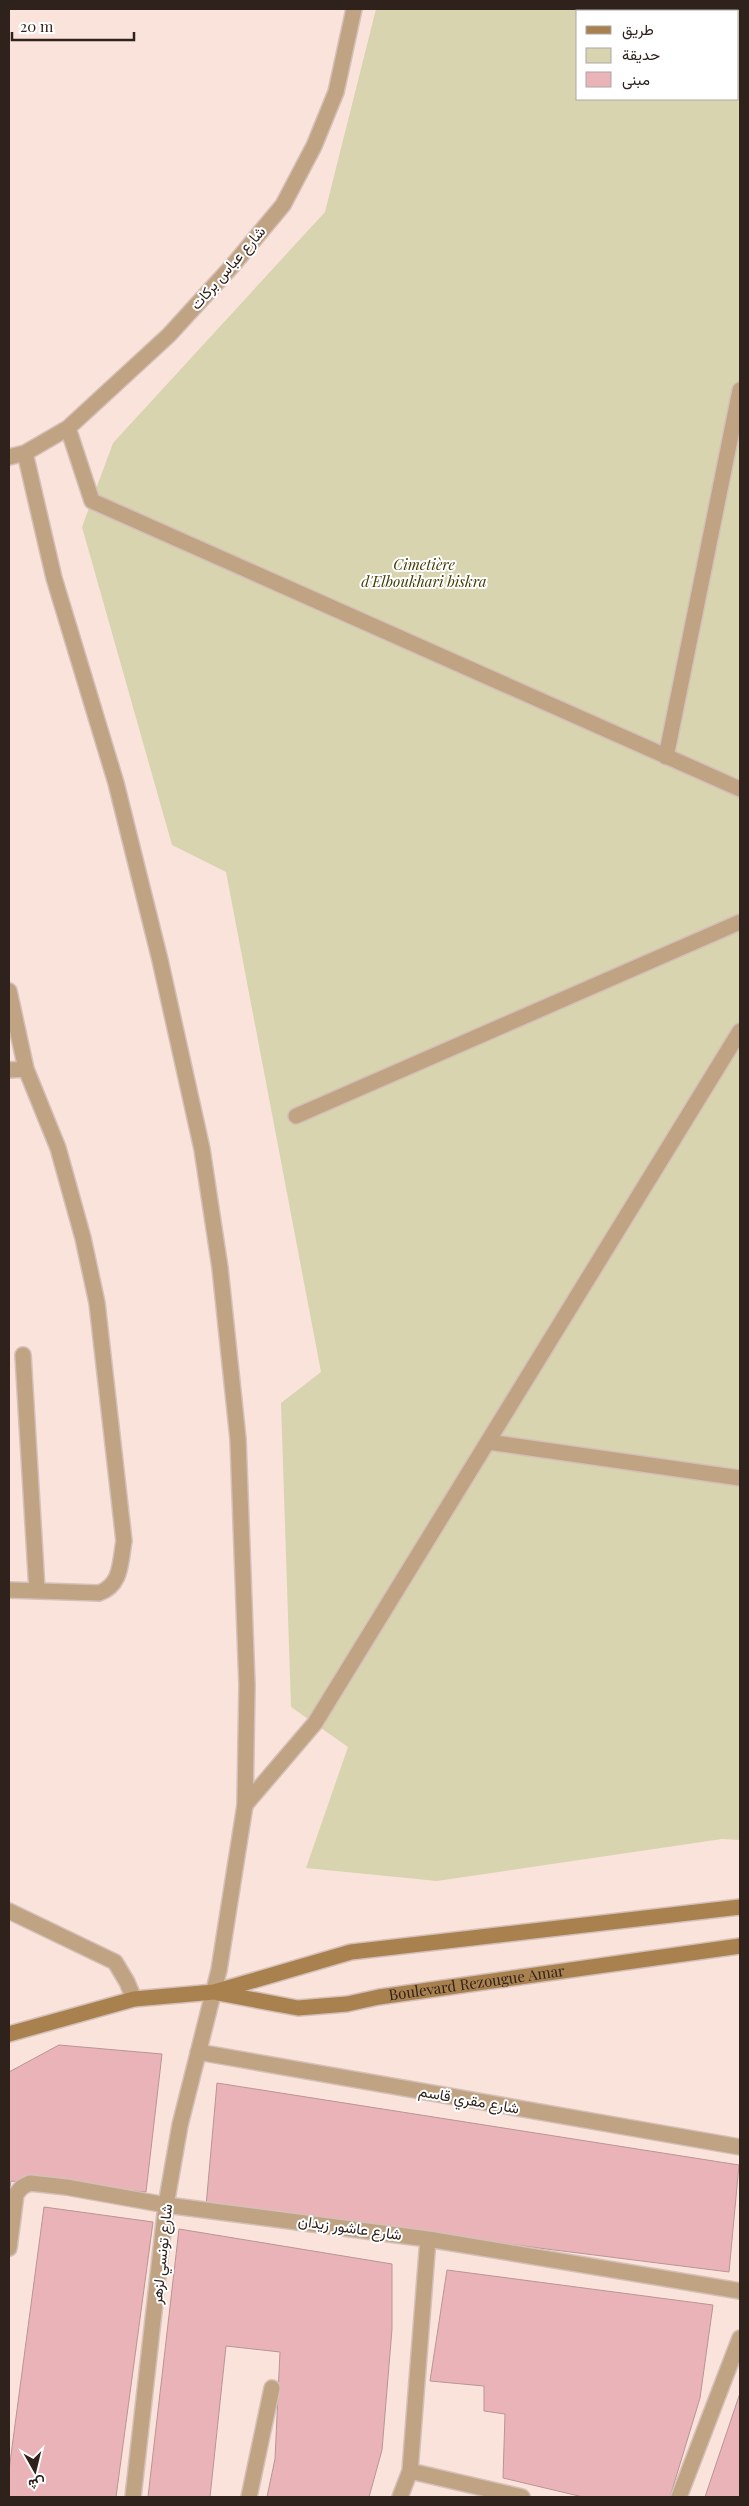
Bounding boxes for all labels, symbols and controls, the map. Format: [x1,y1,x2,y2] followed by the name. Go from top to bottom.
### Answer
[12,10,135,42] scale bar
[576,10,739,100] legend
[20,16,54,36] text: 20 m
[622,19,654,40] text: طريق
[622,44,660,64] text: حديقة
[622,69,650,90] text: مبنى
[185,221,271,315] street label: شارع عباس بركات
[361,554,487,591] park label: Cimetière d'Elboukhari biskra
[387,1960,566,2005] street label: Boulevard Rezougue Amar
[417,2080,521,2122] street label: شارع مقري قاسم
[146,2203,180,2306] street label: شارع تونسي لزهر
[297,2210,403,2246] street label: شارع عاشور زيدان
[10,2446,60,2496] north arrow
[27,2474,47,2495] text: ش

